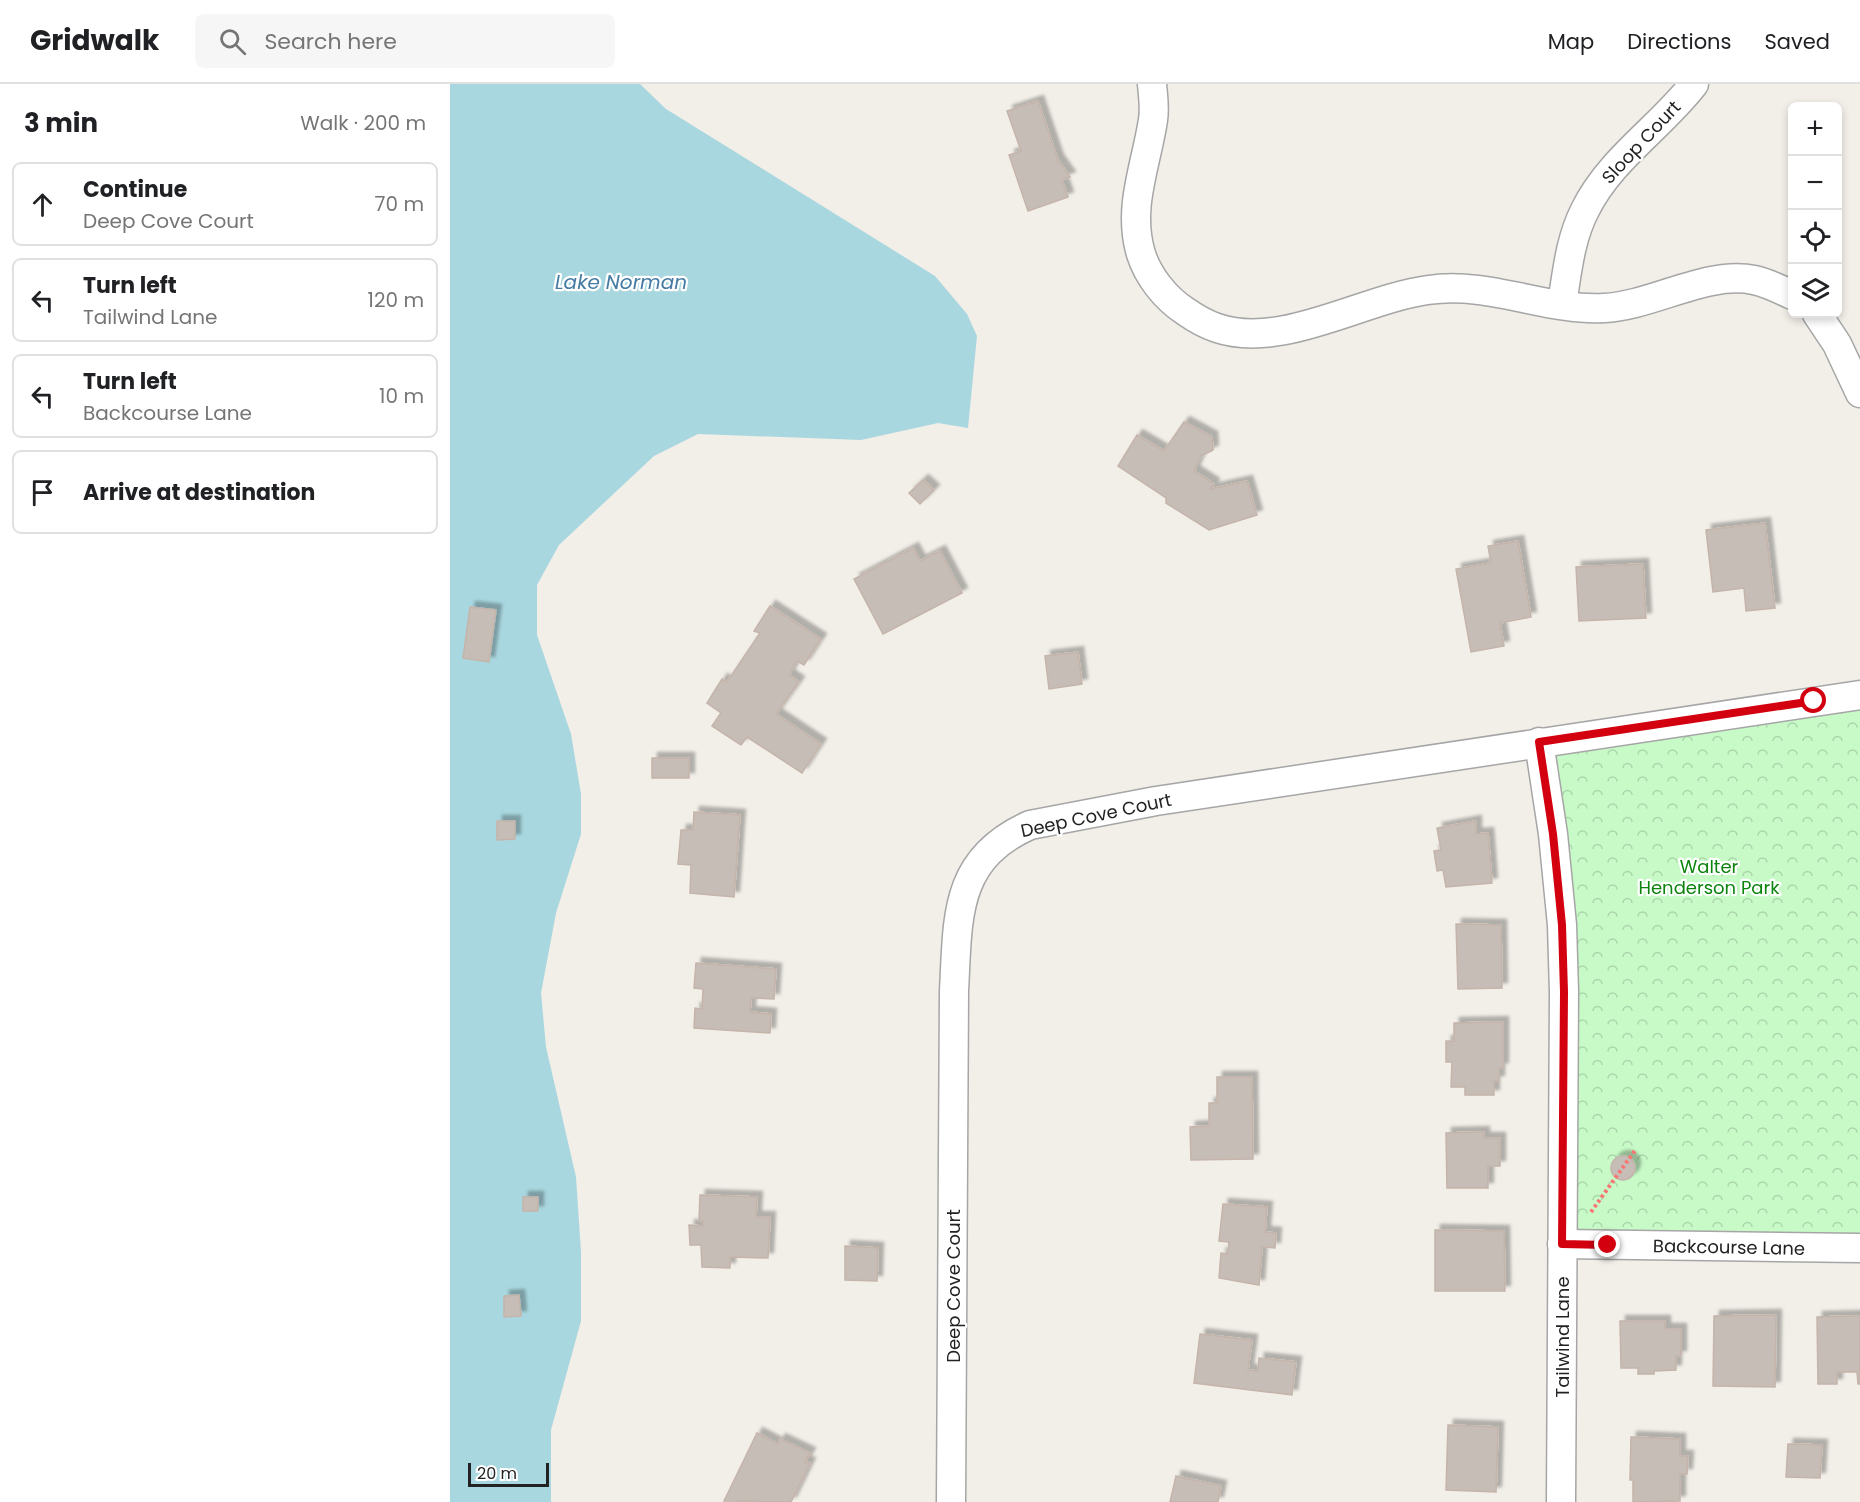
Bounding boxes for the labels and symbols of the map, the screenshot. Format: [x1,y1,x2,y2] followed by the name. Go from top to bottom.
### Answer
[1596,95,1686,189] street label: Sloop Court
[555,268,687,296] water label: Lake Norman
[1800,687,1826,713] route start
[1018,787,1174,843] street label: Deep Cove Court
[1639,854,1780,900] park label: Walter Henderson Park
[941,1209,966,1363] street label: Deep Cove Court
[1594,1231,1620,1257] route end
[1653,1233,1805,1261] street label: Backcourse Lane
[1550,1276,1575,1398] street label: Tailwind Lane
[468,1460,549,1488] scale bar

